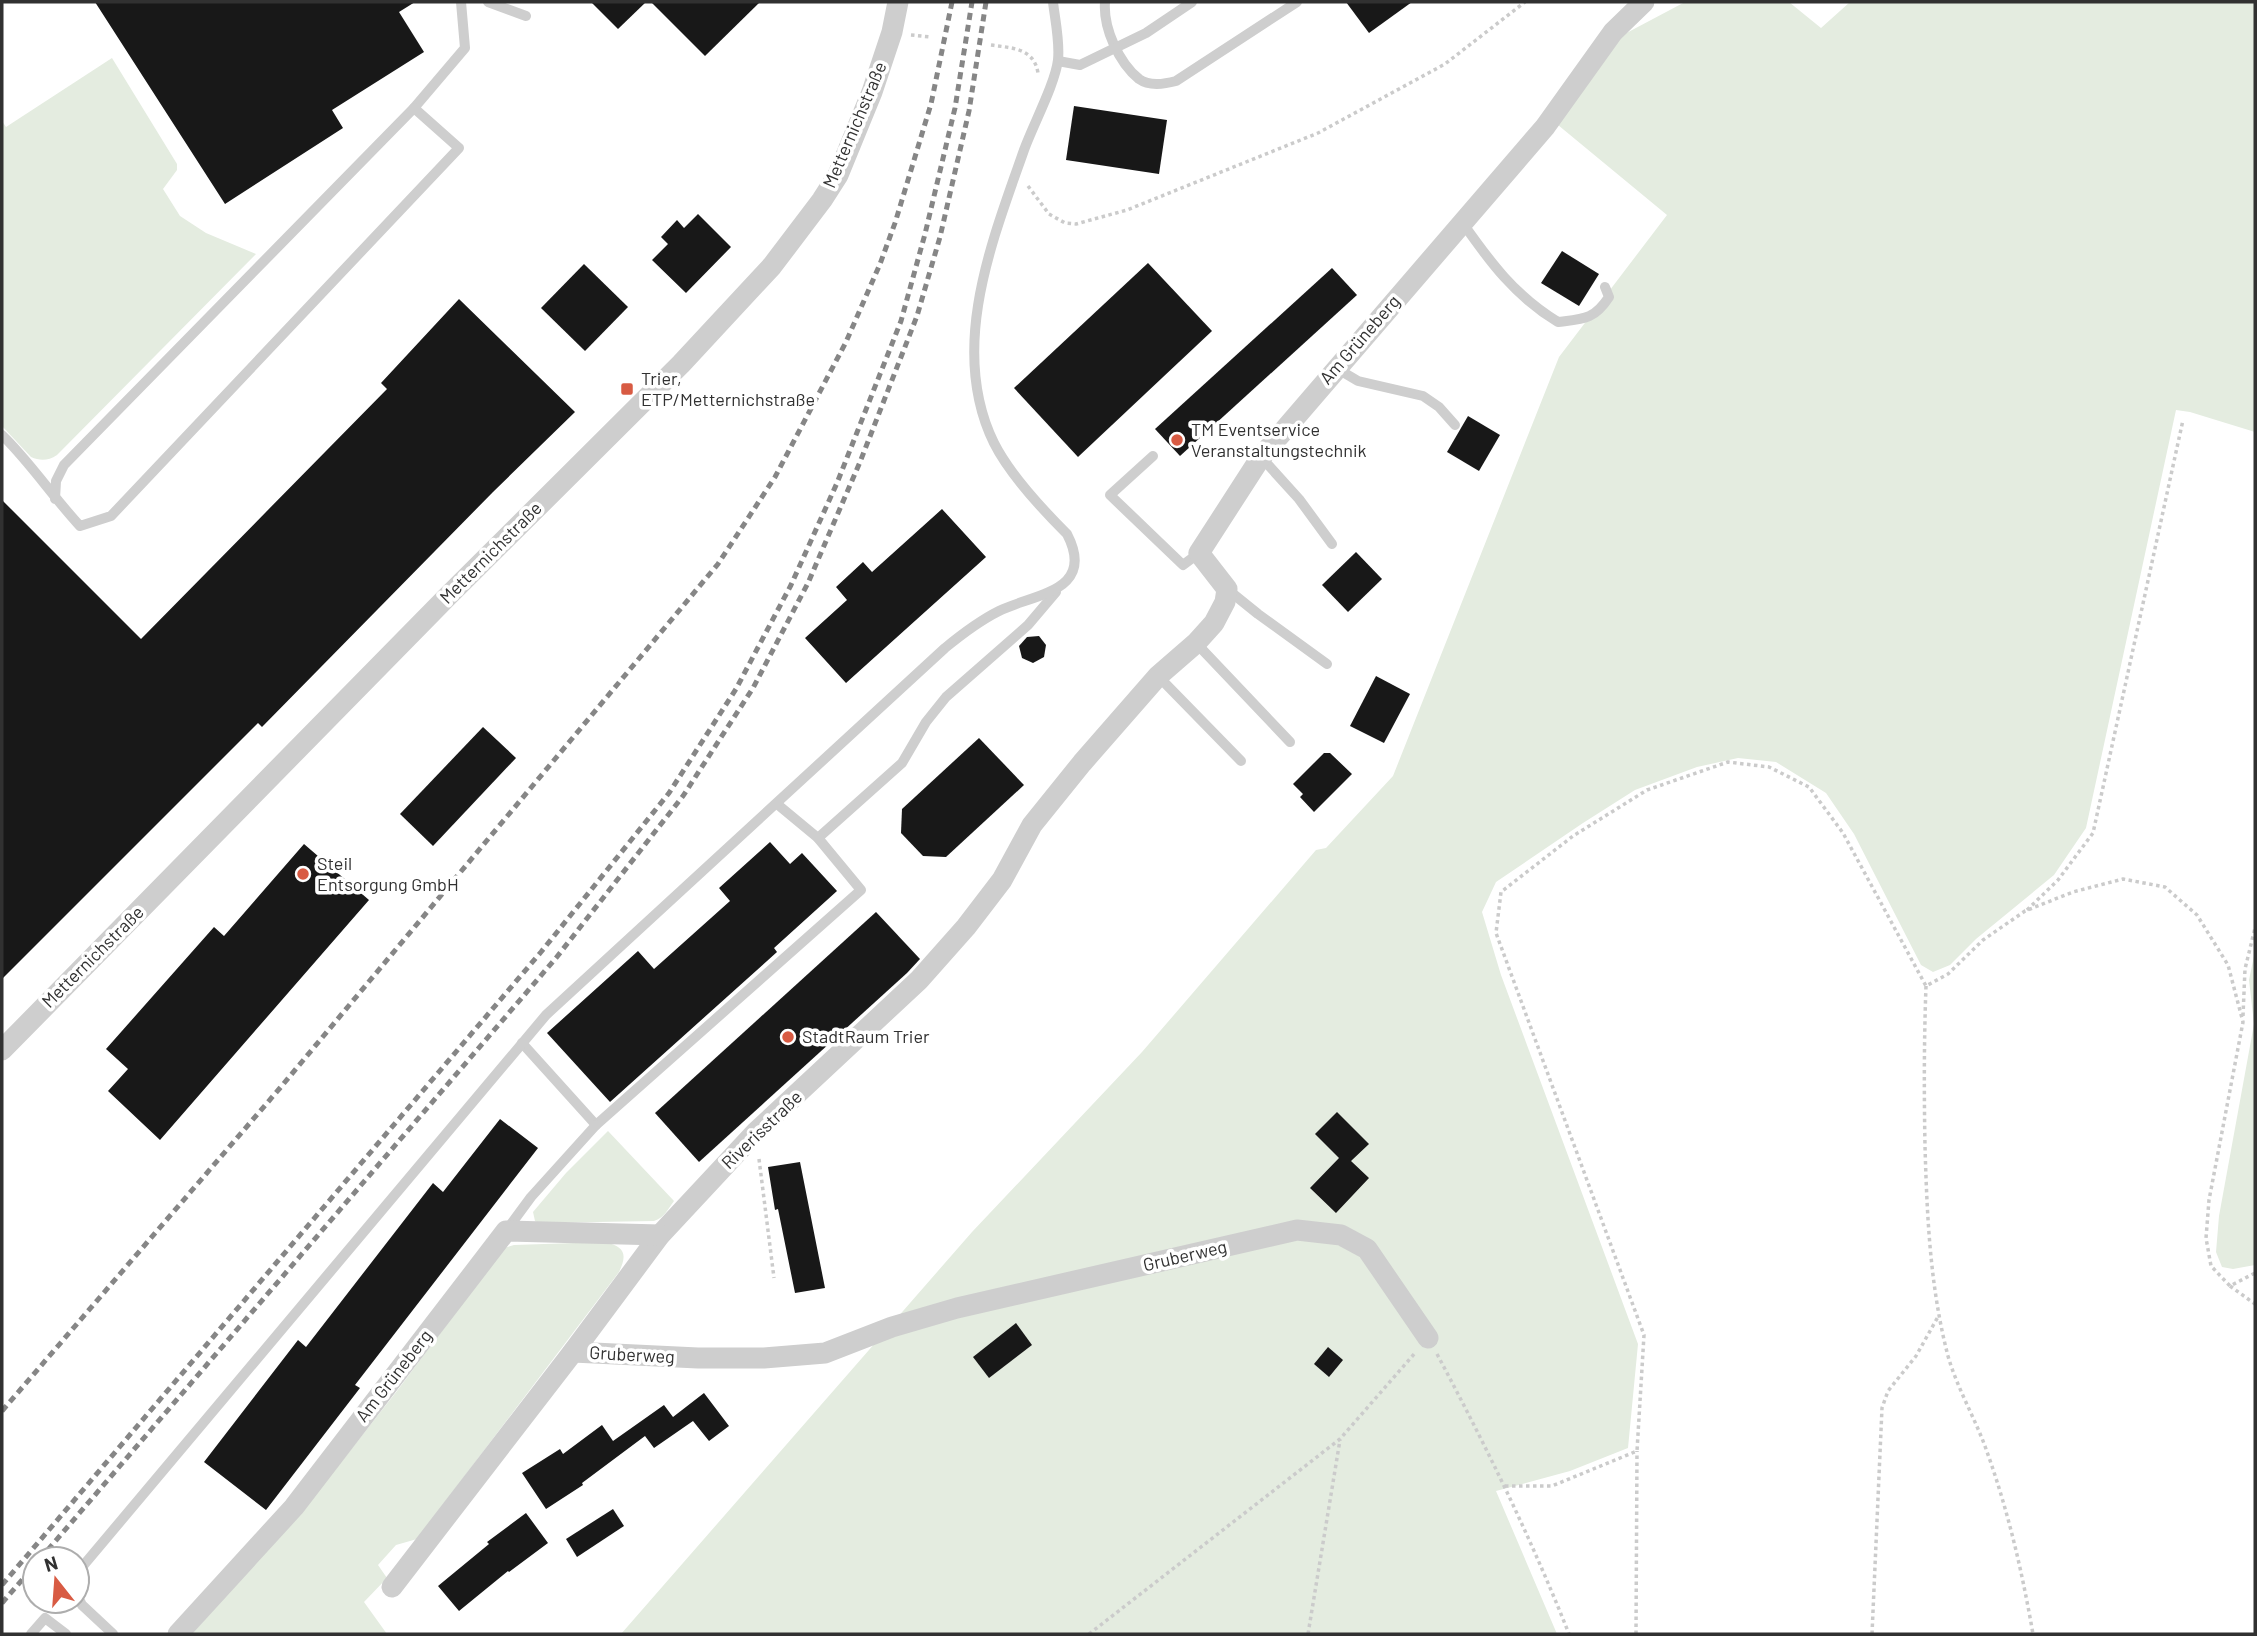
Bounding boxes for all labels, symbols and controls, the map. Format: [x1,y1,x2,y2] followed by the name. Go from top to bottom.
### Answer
[818,58,891,191] street label: Metternichstraße
[1314,290,1404,389] street label: Am Grüneberg
[641,367,815,410] place label: Trier, ETP/Metternichstraße
[619,381,635,397] marker: Trier, ETP/Metternichstraße
[1191,418,1367,461] place label: TM Eventservice Veranstaltungstechnik
[1169,432,1185,448] marker: TM Eventservice Veranstaltungstechnik
[435,497,546,608] street label: Metternichstraße
[317,852,459,895] place label: Steil Entsorgung GmbH
[295,866,311,882] marker: Steil Entsorgung GmbH
[37,901,148,1012] street label: Metternichstraße
[802,1025,930,1047] place label: StadtRaum Trier
[780,1029,796,1045] marker: StadtRaum Trier
[716,1085,806,1173] street label: Riverisstraße
[1141,1235,1229,1275] street label: Gruberweg
[350,1325,436,1426] street label: Am Grüneberg
[589,1341,675,1367] street label: Gruberweg
[21,1545,91,1615] north arrow
[41,1550,60,1576] text: N

